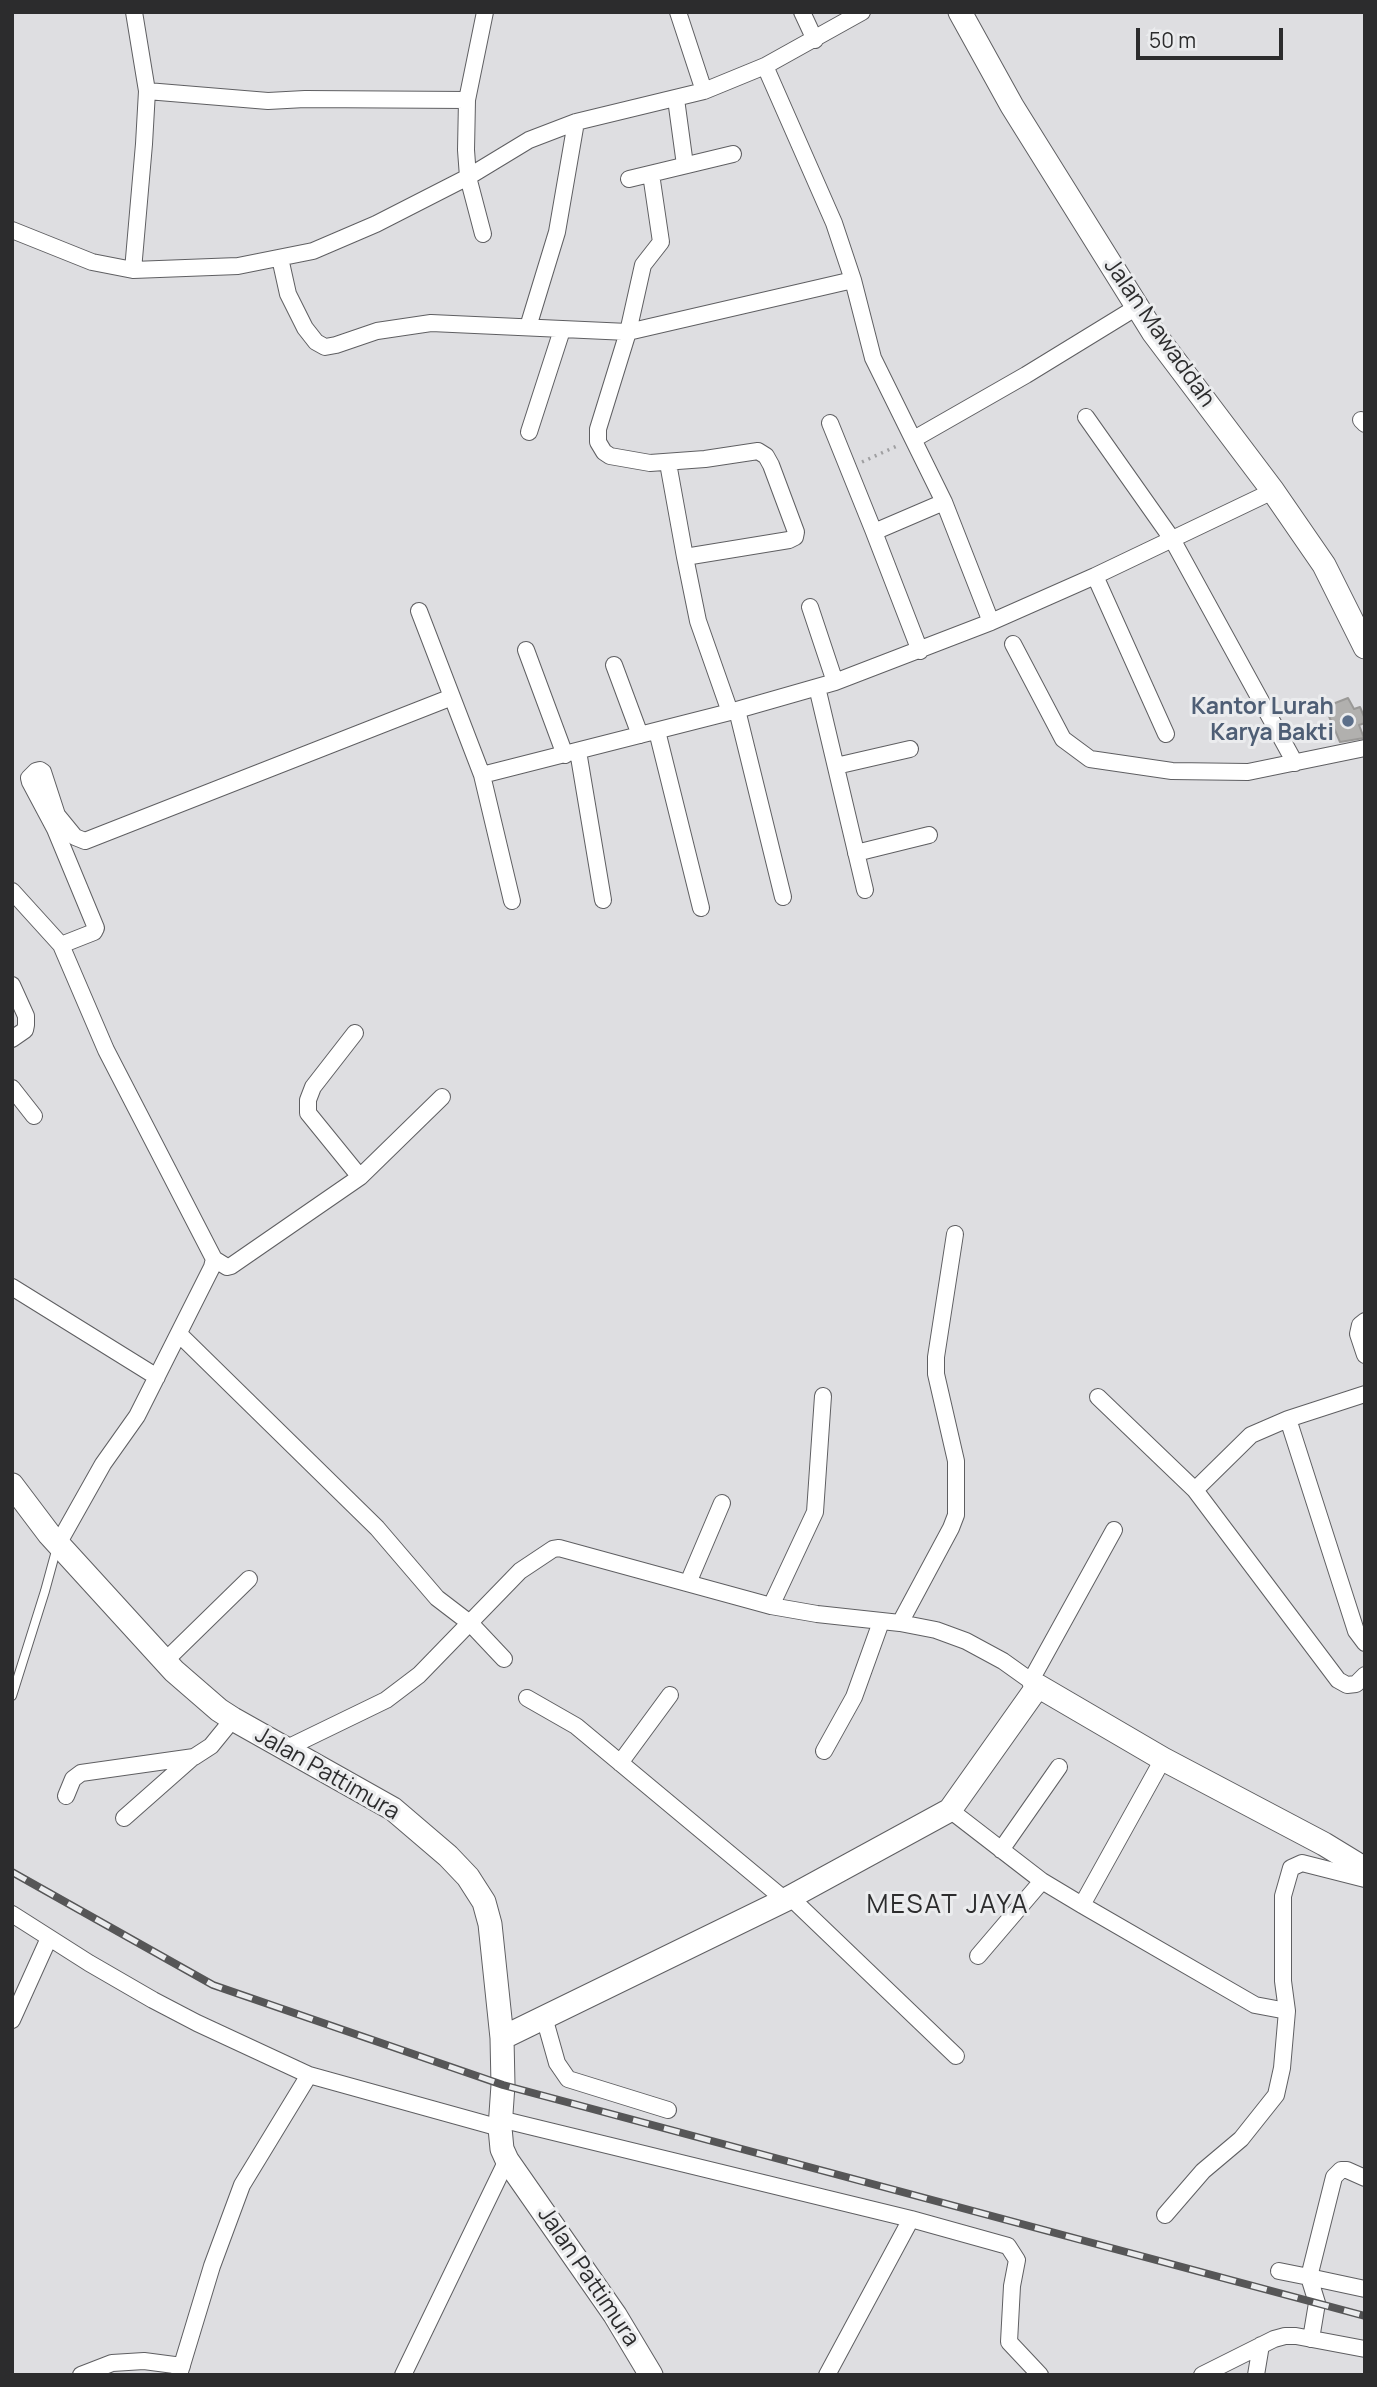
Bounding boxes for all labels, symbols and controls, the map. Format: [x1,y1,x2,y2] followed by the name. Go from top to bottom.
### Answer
[1139,14,1286,58] scale bar
[1149,26,1196,54] text: 50 m
[1098,253,1220,413] street label: Jalan Mawaddah
[1191,694,1334,748] place label: Kantor Lurah Karya Bakti
[1340,713,1356,729] marker: Kantor Lurah Karya Bakti
[250,1722,404,1826] street label: Jalan Pattimura
[868,1890,1028,1922] district label: MESAT JAYA
[531,2202,645,2352] street label: Jalan Pattimura

